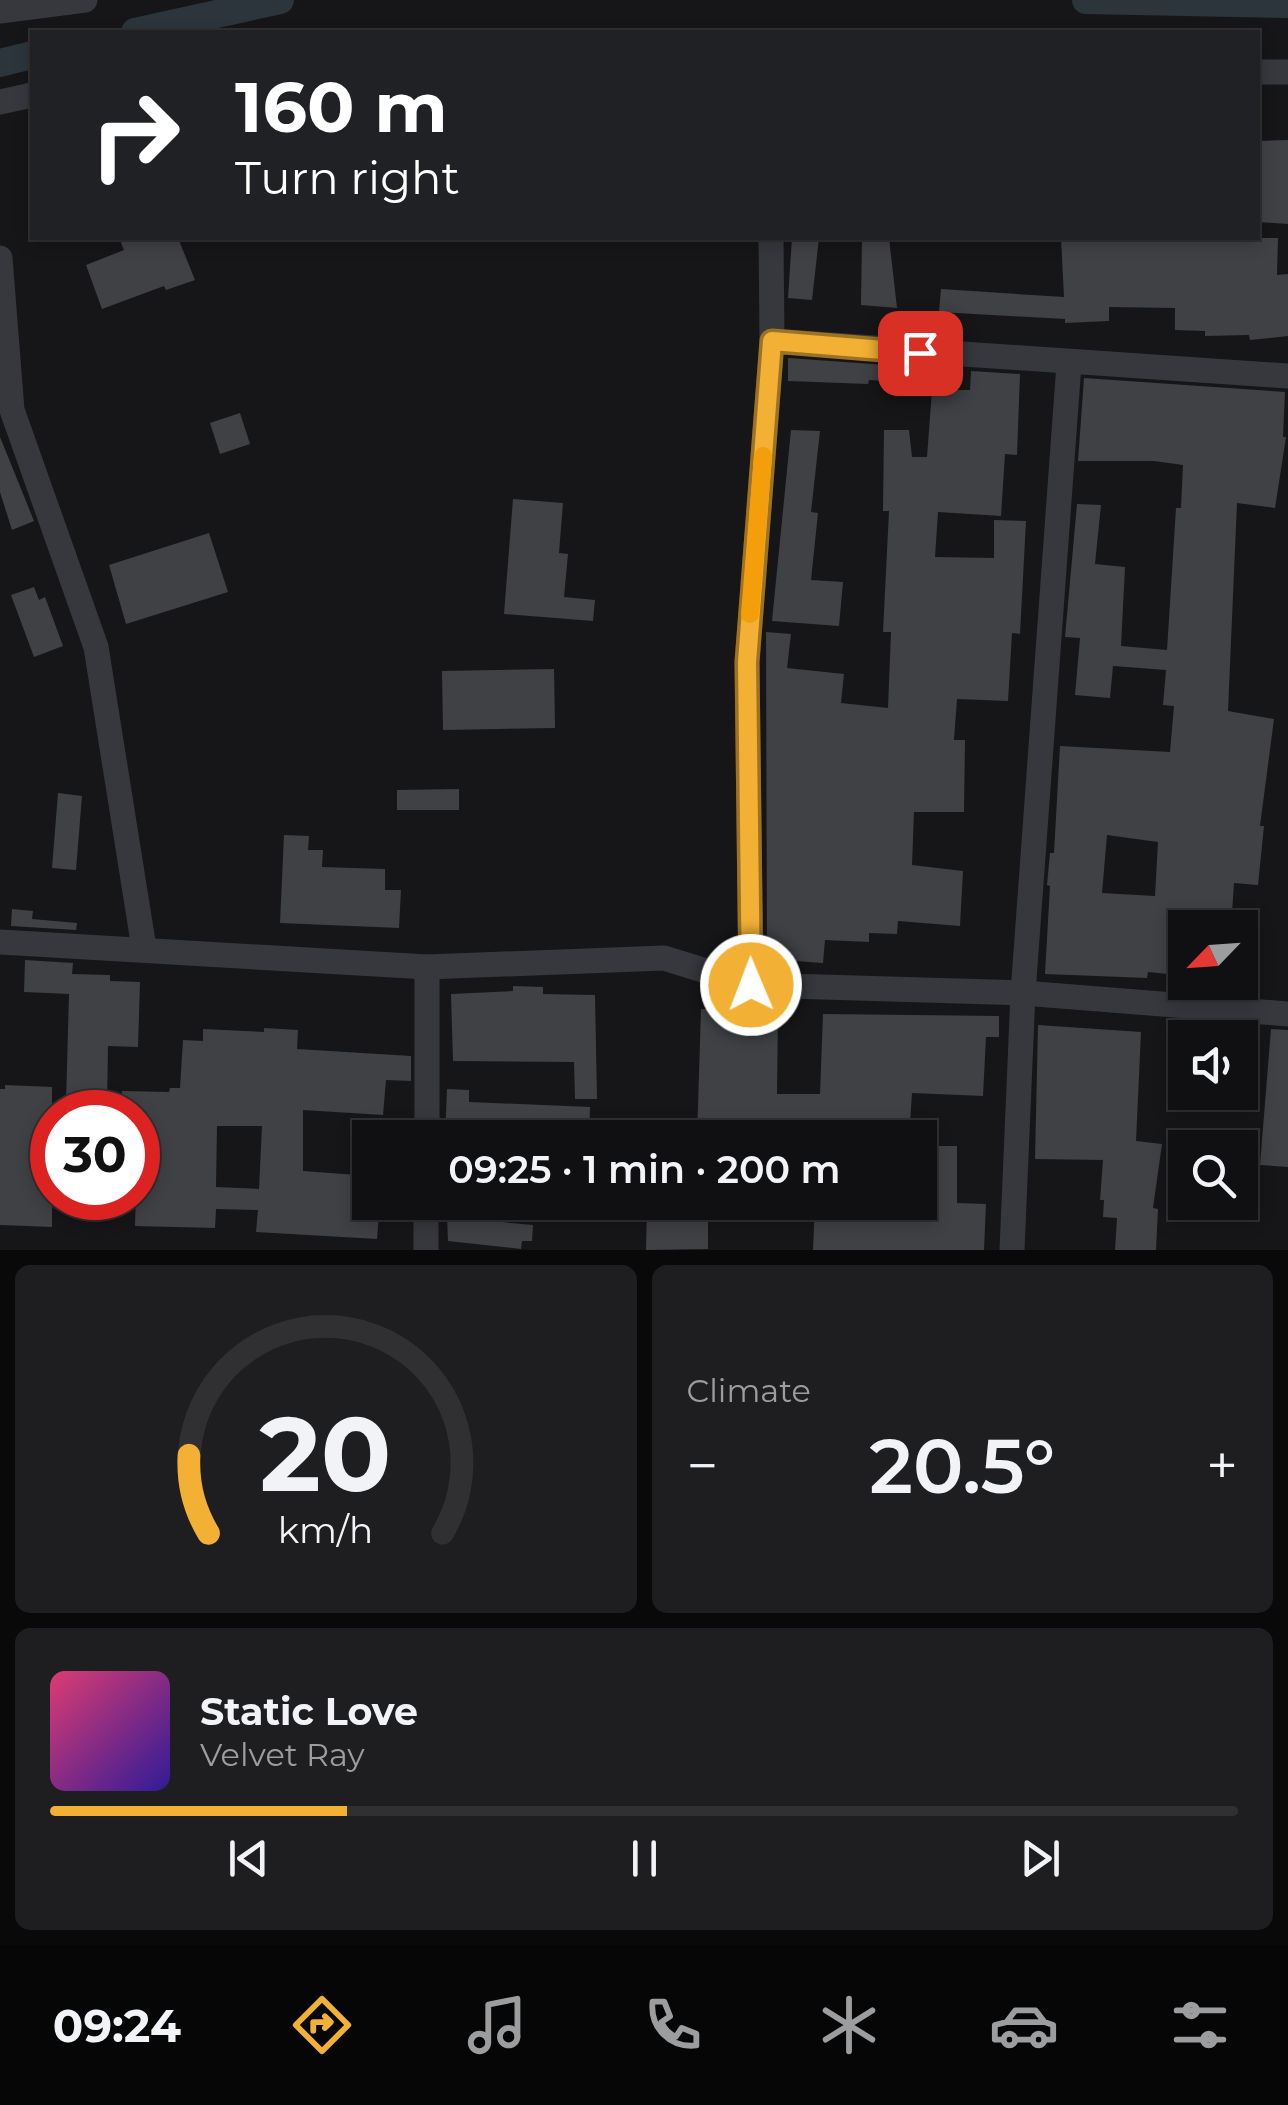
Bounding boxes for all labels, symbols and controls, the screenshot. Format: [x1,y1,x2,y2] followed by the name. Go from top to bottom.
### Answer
[235,64,448,150] text: 160 m
[70,70,200,200] icon: right
[235,150,460,205] text: Turn right
[878,311,963,396] pin
[893,326,948,381] icon: arrive
[1168,910,1258,1000] north arrow
[1168,910,1258,1220] map controls
[699,933,803,1037] position arrow
[1168,1020,1258,1110] button: sound
[30,1090,160,1220] speed limit sign: 30
[1168,1130,1258,1220] button: search
[448,1146,841,1193] text: 09:25 · 1 min · 200 m
[687,1371,811,1410] text: Climate
[260,1390,392,1517] text: 20
[869,1420,1055,1512] text: 20.5°
[687,1432,718,1499] text: −
[1206,1432,1238,1499] text: +
[278,1508,373,1552] text: km/h
[200,1688,418,1735] text: Static Love
[200,1735,365,1774] text: Velvet Ray
[221,1831,276,1886] icon: previous
[617,1831,672,1886] icon: pause
[1013,1831,1068,1886] icon: next
[287,1990,357,2060] icon: directions
[462,1990,532,2060] icon: music
[638,1990,708,2060] icon: phone
[814,1990,884,2060] icon: climate
[989,1990,1059,2060] icon: car
[1165,1990,1235,2060] icon: filters
[53,1998,181,2053] text: 09:24

